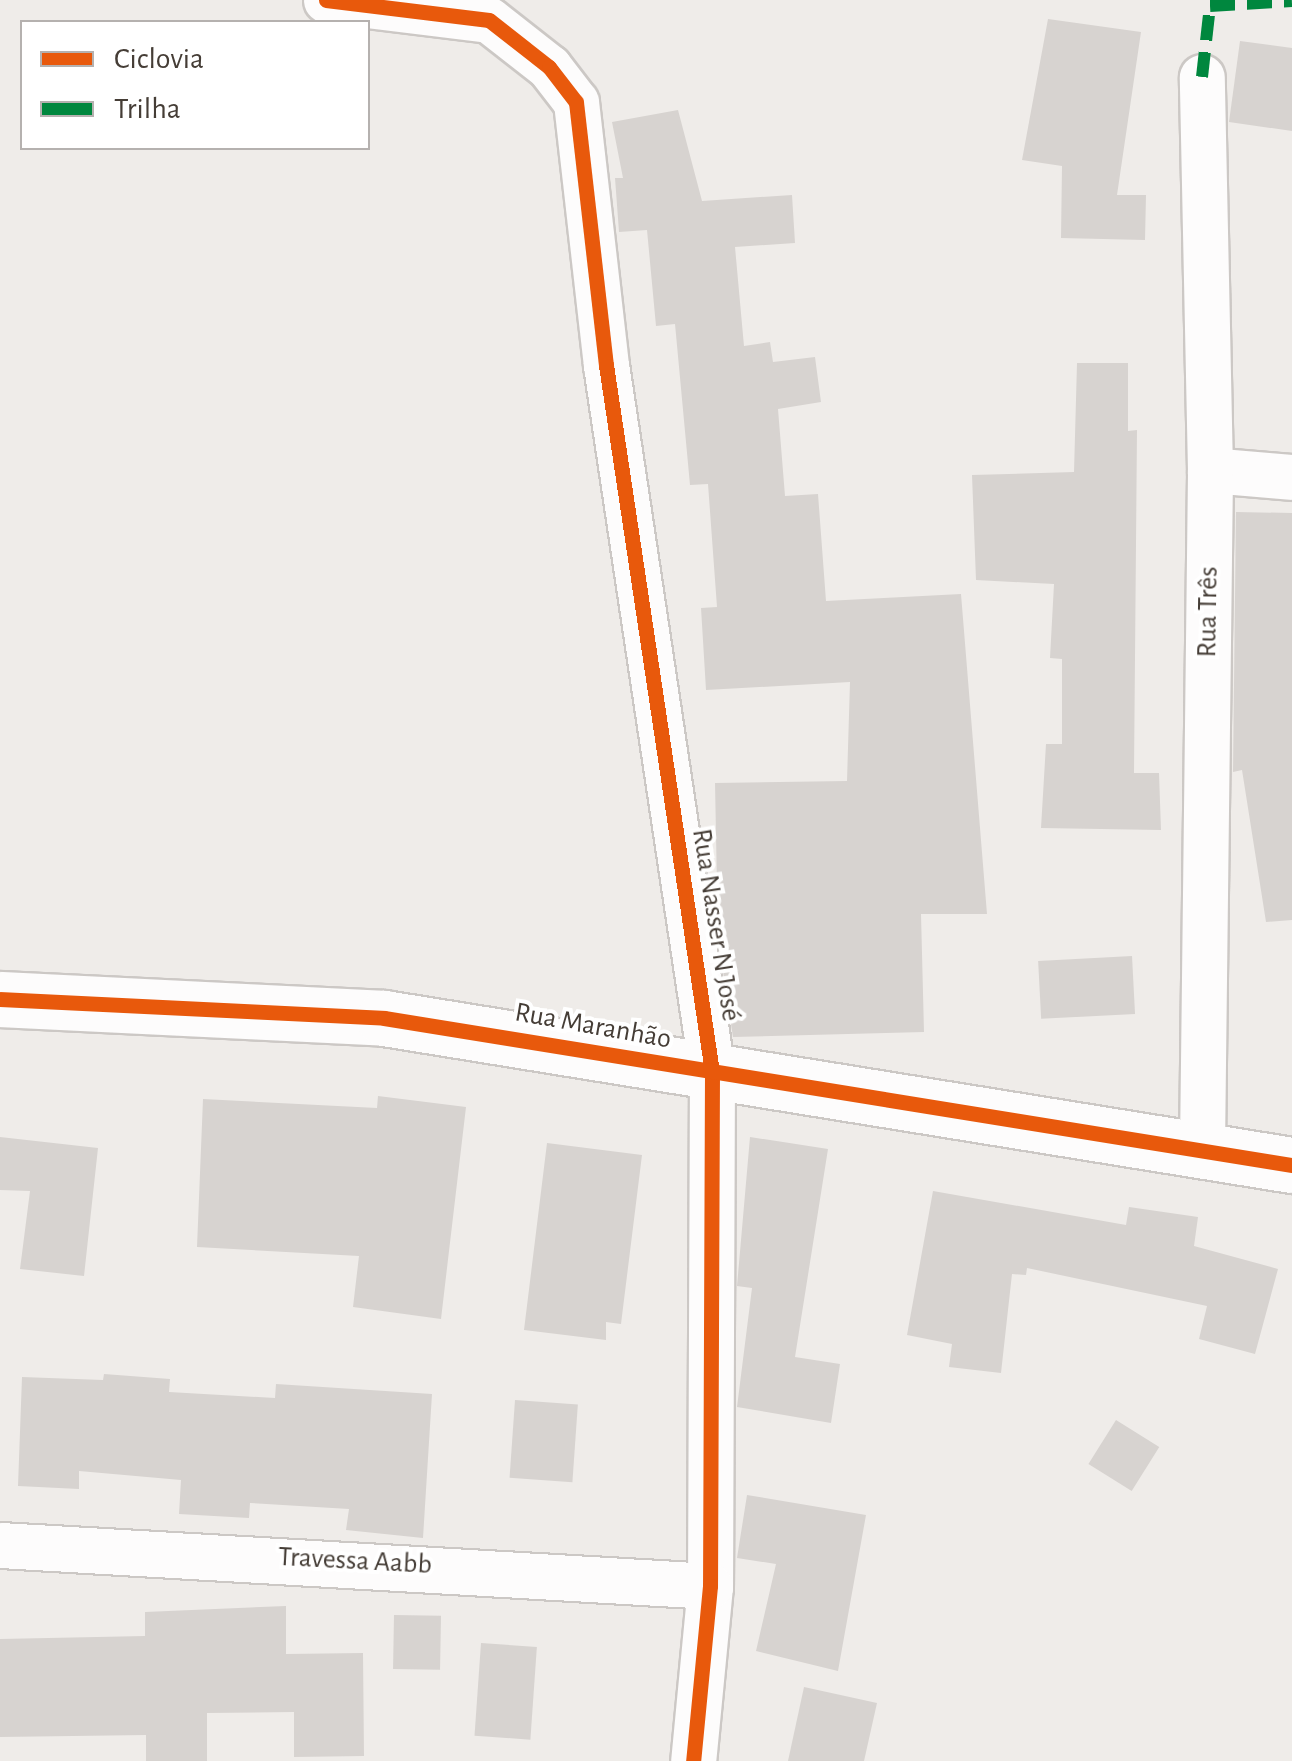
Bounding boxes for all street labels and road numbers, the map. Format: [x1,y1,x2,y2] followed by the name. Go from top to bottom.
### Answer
[1190,566,1226,658] street label: Rua Três
[684,826,748,1024] street label: Rua Nasser N José
[512,996,674,1056] street label: Rua Maranhão
[277,1540,433,1582] street label: Travessa Aabb

